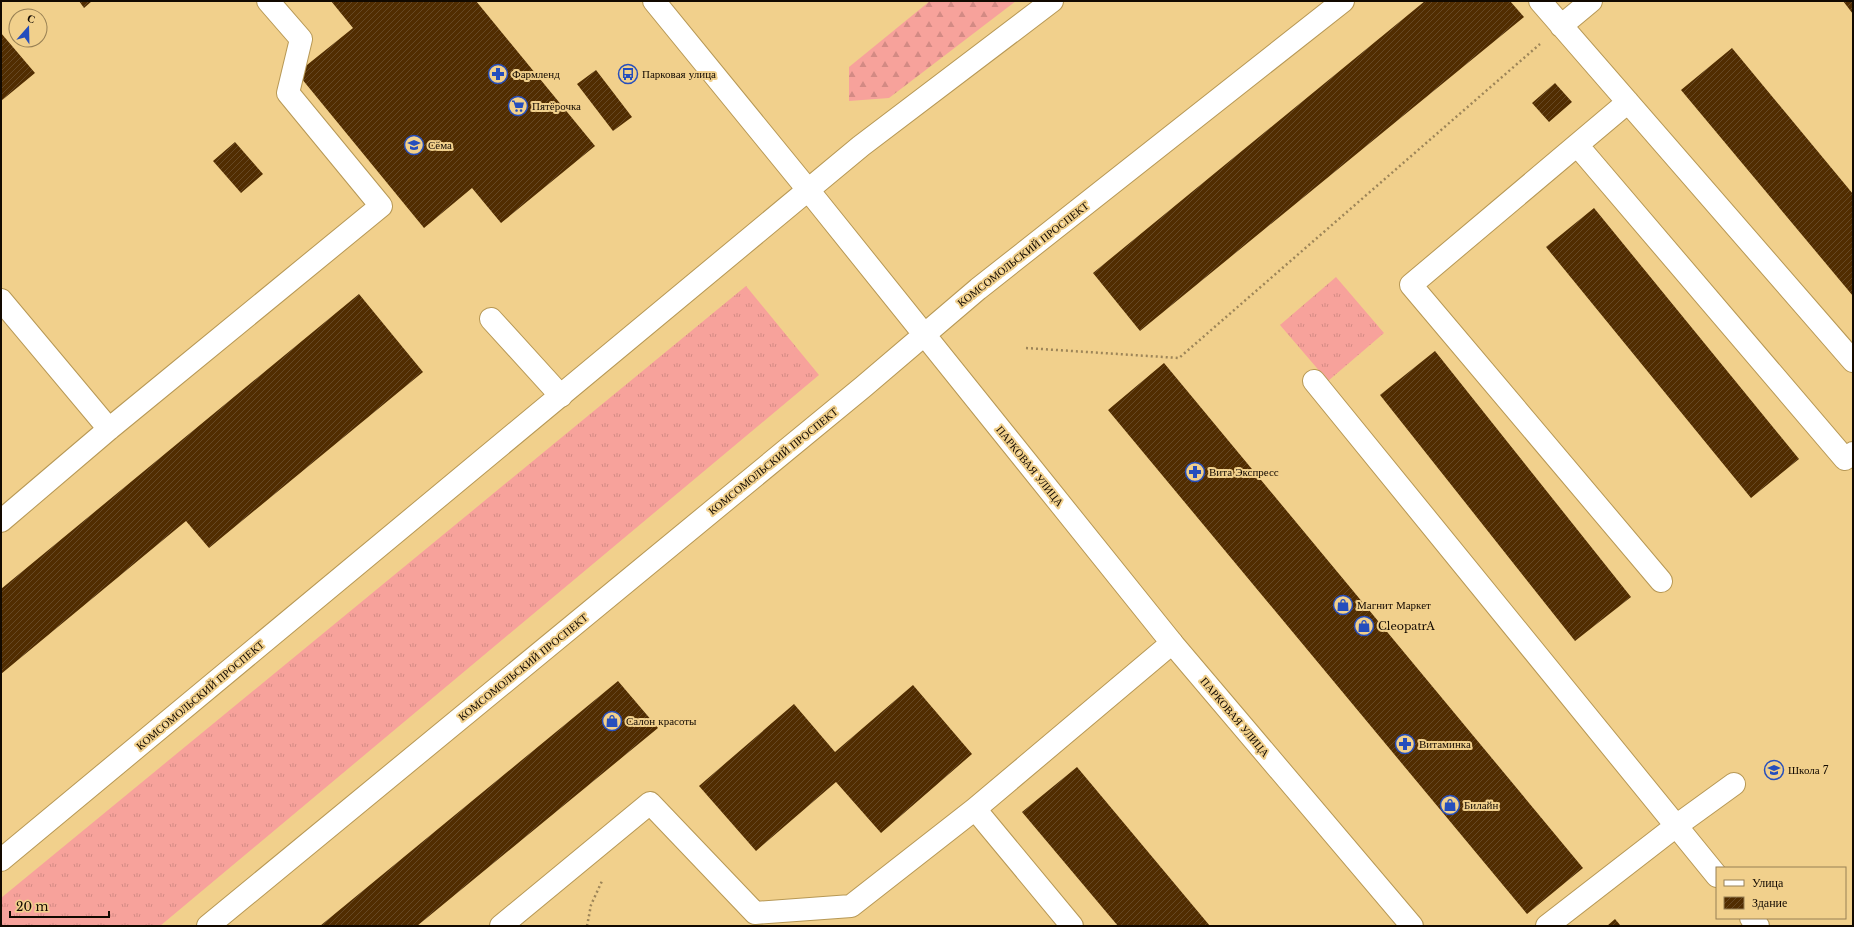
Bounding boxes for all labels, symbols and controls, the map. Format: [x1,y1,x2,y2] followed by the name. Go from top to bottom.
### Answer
[8,8,48,48] north arrow
[25,11,38,27] text: С
[487,63,509,85] pharmacy icon: Фармленд
[617,63,639,85] bus stop icon: Парковая улица
[512,67,560,81] place label: Фармленд
[642,67,716,81] place label: Парковая улица
[507,95,529,117] supermarket icon: Пятёрочка
[532,99,581,113] place label: Пятёрочка
[403,134,425,156] school or university icon: Сёма
[428,138,452,152] place label: Сёма
[955,198,1092,310] street label: КОМСОМОЛЬСКИЙ ПРОСПЕКТ
[705,404,841,518] street label: КОМСОМОЛЬСКИЙ ПРОСПЕКТ
[993,423,1067,509] street label: ПАРКОВАЯ УЛИЦА
[1184,461,1206,483] pharmacy icon: Вита Экспресс
[1209,465,1279,479] place label: Вита Экспресс
[1332,594,1354,616] shop icon: Магнит Маркет
[1357,598,1431,612] place label: Магнит Маркет
[455,610,591,724] street label: КОМСОМОЛЬСКИЙ ПРОСПЕКТ
[1353,615,1375,637] shop icon: CleopatrA
[1378,619,1435,633] place label: CleopatrA
[133,637,267,753] street label: КОМСОМОЛЬСКИЙ ПРОСПЕКТ
[1198,674,1273,760] street label: ПАРКОВАЯ УЛИЦА
[601,710,623,732] shop icon: Салон красоты
[626,714,697,728] place label: Салон красоты
[1394,733,1416,755] pharmacy icon: Витаминка
[1419,737,1471,751] place label: Витаминка
[1763,759,1785,781] school or university icon: Школа 7
[1788,763,1829,777] place label: Школа 7
[1439,794,1461,816] shop icon: Билайн
[1464,798,1498,812] place label: Билайн
[1716,867,1846,919] legend
[1752,875,1784,890] text: Улица
[10,893,109,919] scale bar
[1752,895,1787,910] text: Здание
[16,899,48,914] text: 20 m

